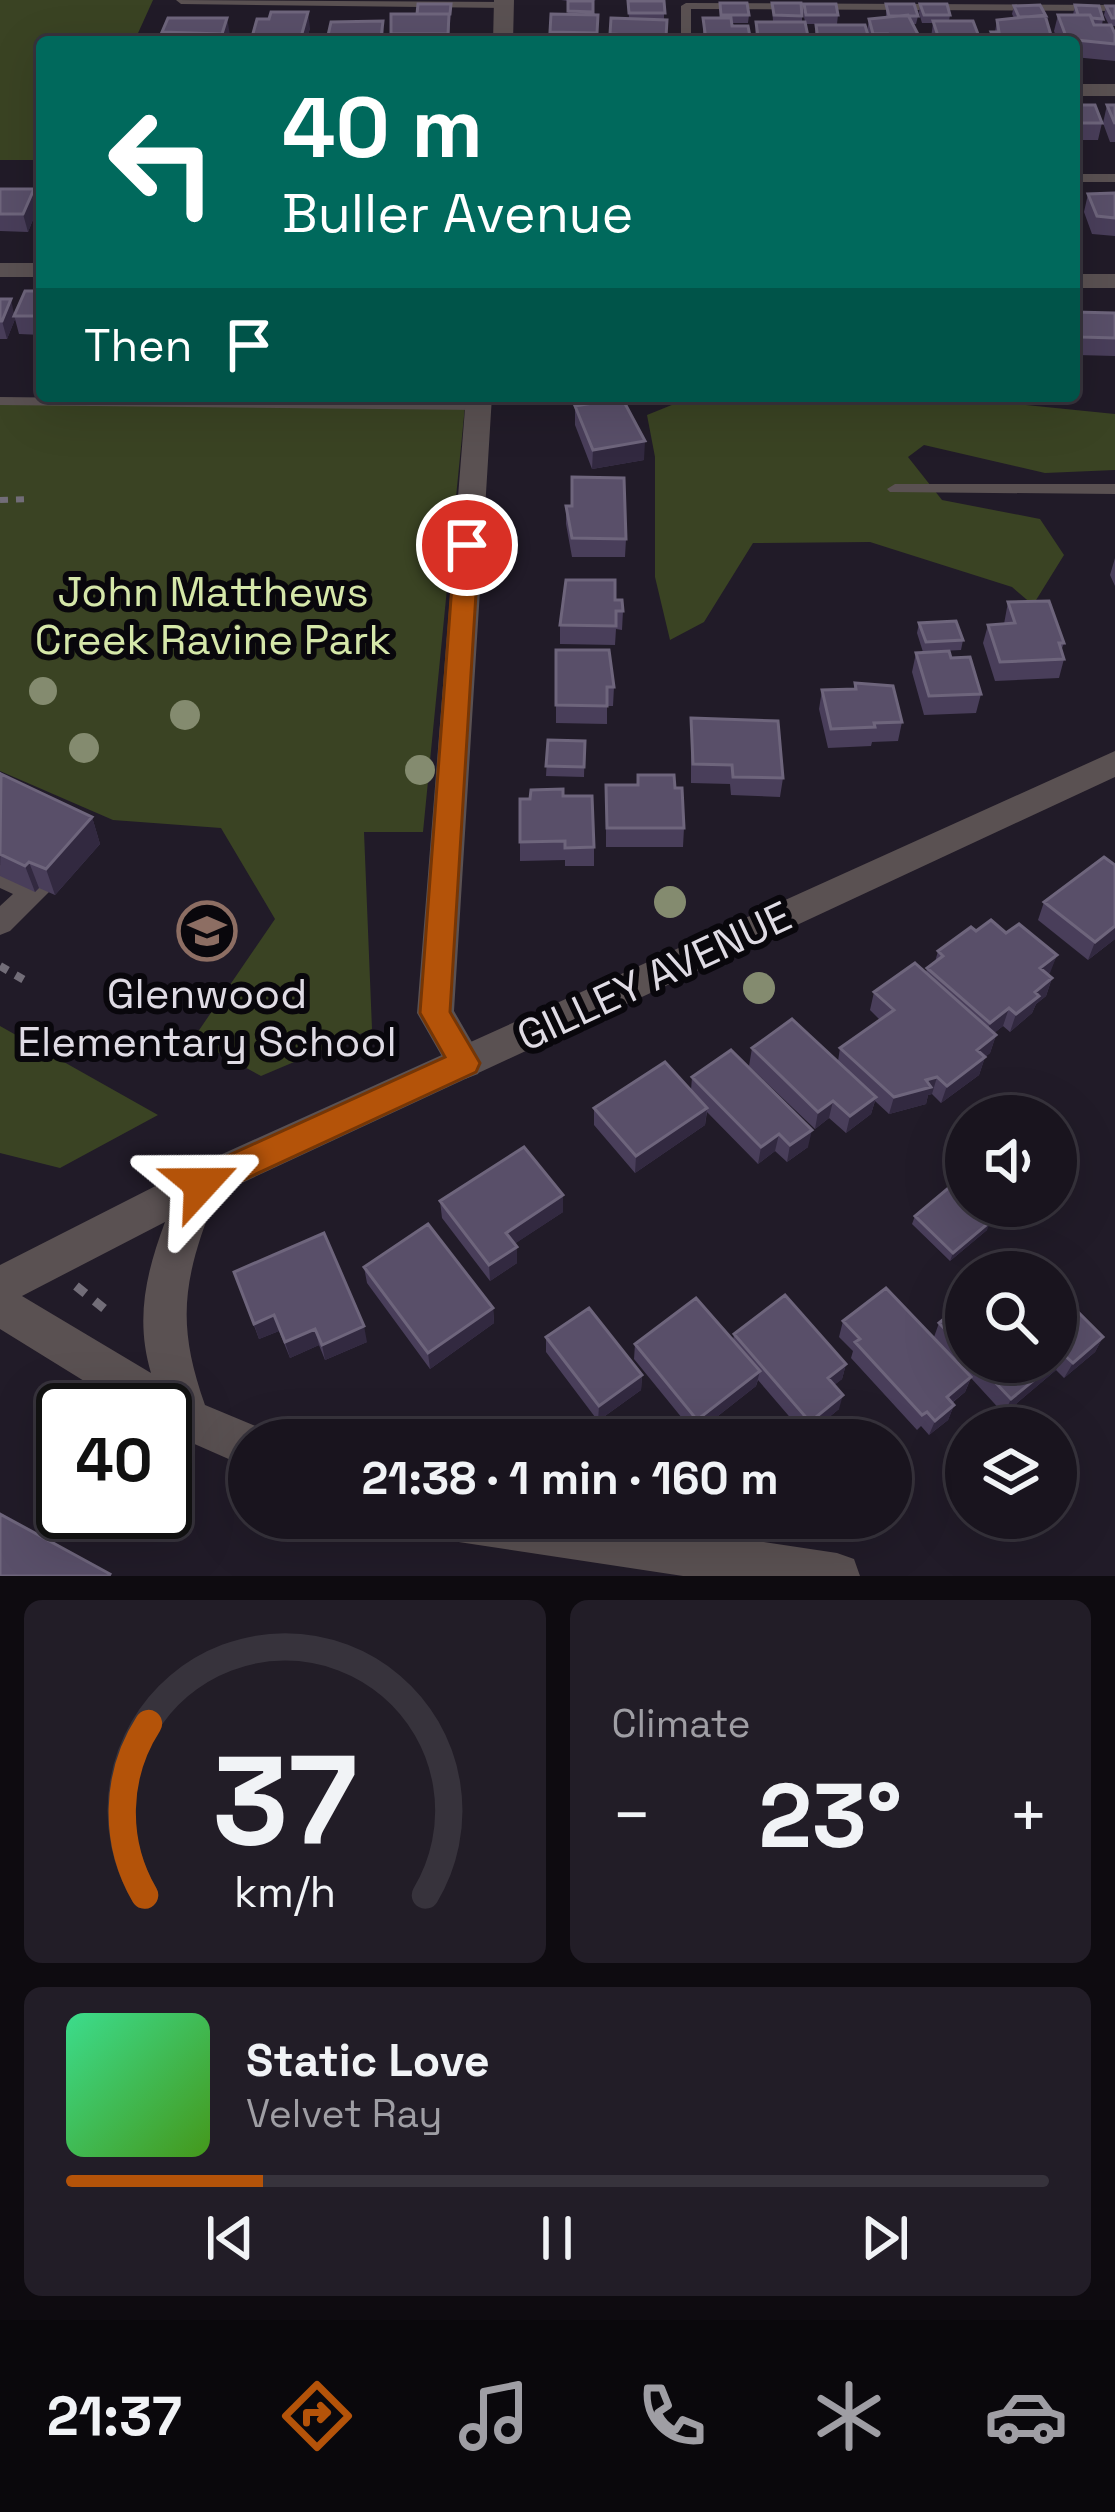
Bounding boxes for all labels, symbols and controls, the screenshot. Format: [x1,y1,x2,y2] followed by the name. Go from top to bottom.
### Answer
[282,74,483,182] text: 40 m
[84,84,240,240] icon: left
[282,179,633,248] text: Buller Avenue
[216,312,282,378] icon: arrive
[84,317,192,374] text: Then
[416,494,518,596] pin
[434,512,500,578] icon: arrive
[35,565,391,666] park label: John Matthews Creek Ravine Park
[509,889,799,1063] street label: GILLEY AVENUE
[176,900,238,962] school or university icon: Glenwood Elementary School
[17,967,397,1068] place label: Glenwood Elementary School
[945,1095,1077,1539] map controls
[945,1095,1077,1227] button: sound
[138,1121,264,1247] position arrow
[945,1251,1077,1383] button: search
[36,1383,192,1539] speed limit sign: 40
[945,1407,1077,1539] button: layers
[361,1450,779,1507] text: 21:38 · 1 min · 160 m
[612,1699,751,1748] text: Climate
[212,1721,357,1880] text: 37
[758,1758,902,1873] text: 23°
[612,1773,652,1857] text: −
[1008,1773,1049,1857] text: +
[234,1864,336,1919] text: km/h
[246,2032,490,2089] text: Static Love
[246,2089,442,2138] text: Velvet Ray
[197,2205,263,2271] icon: previous
[524,2205,590,2271] icon: pause
[852,2205,918,2271] icon: next
[275,2374,359,2458] icon: directions
[452,2374,536,2458] icon: music
[630,2374,714,2458] icon: phone
[807,2374,891,2458] icon: climate
[984,2374,1068,2458] icon: car
[47,2382,182,2451] text: 21:37

